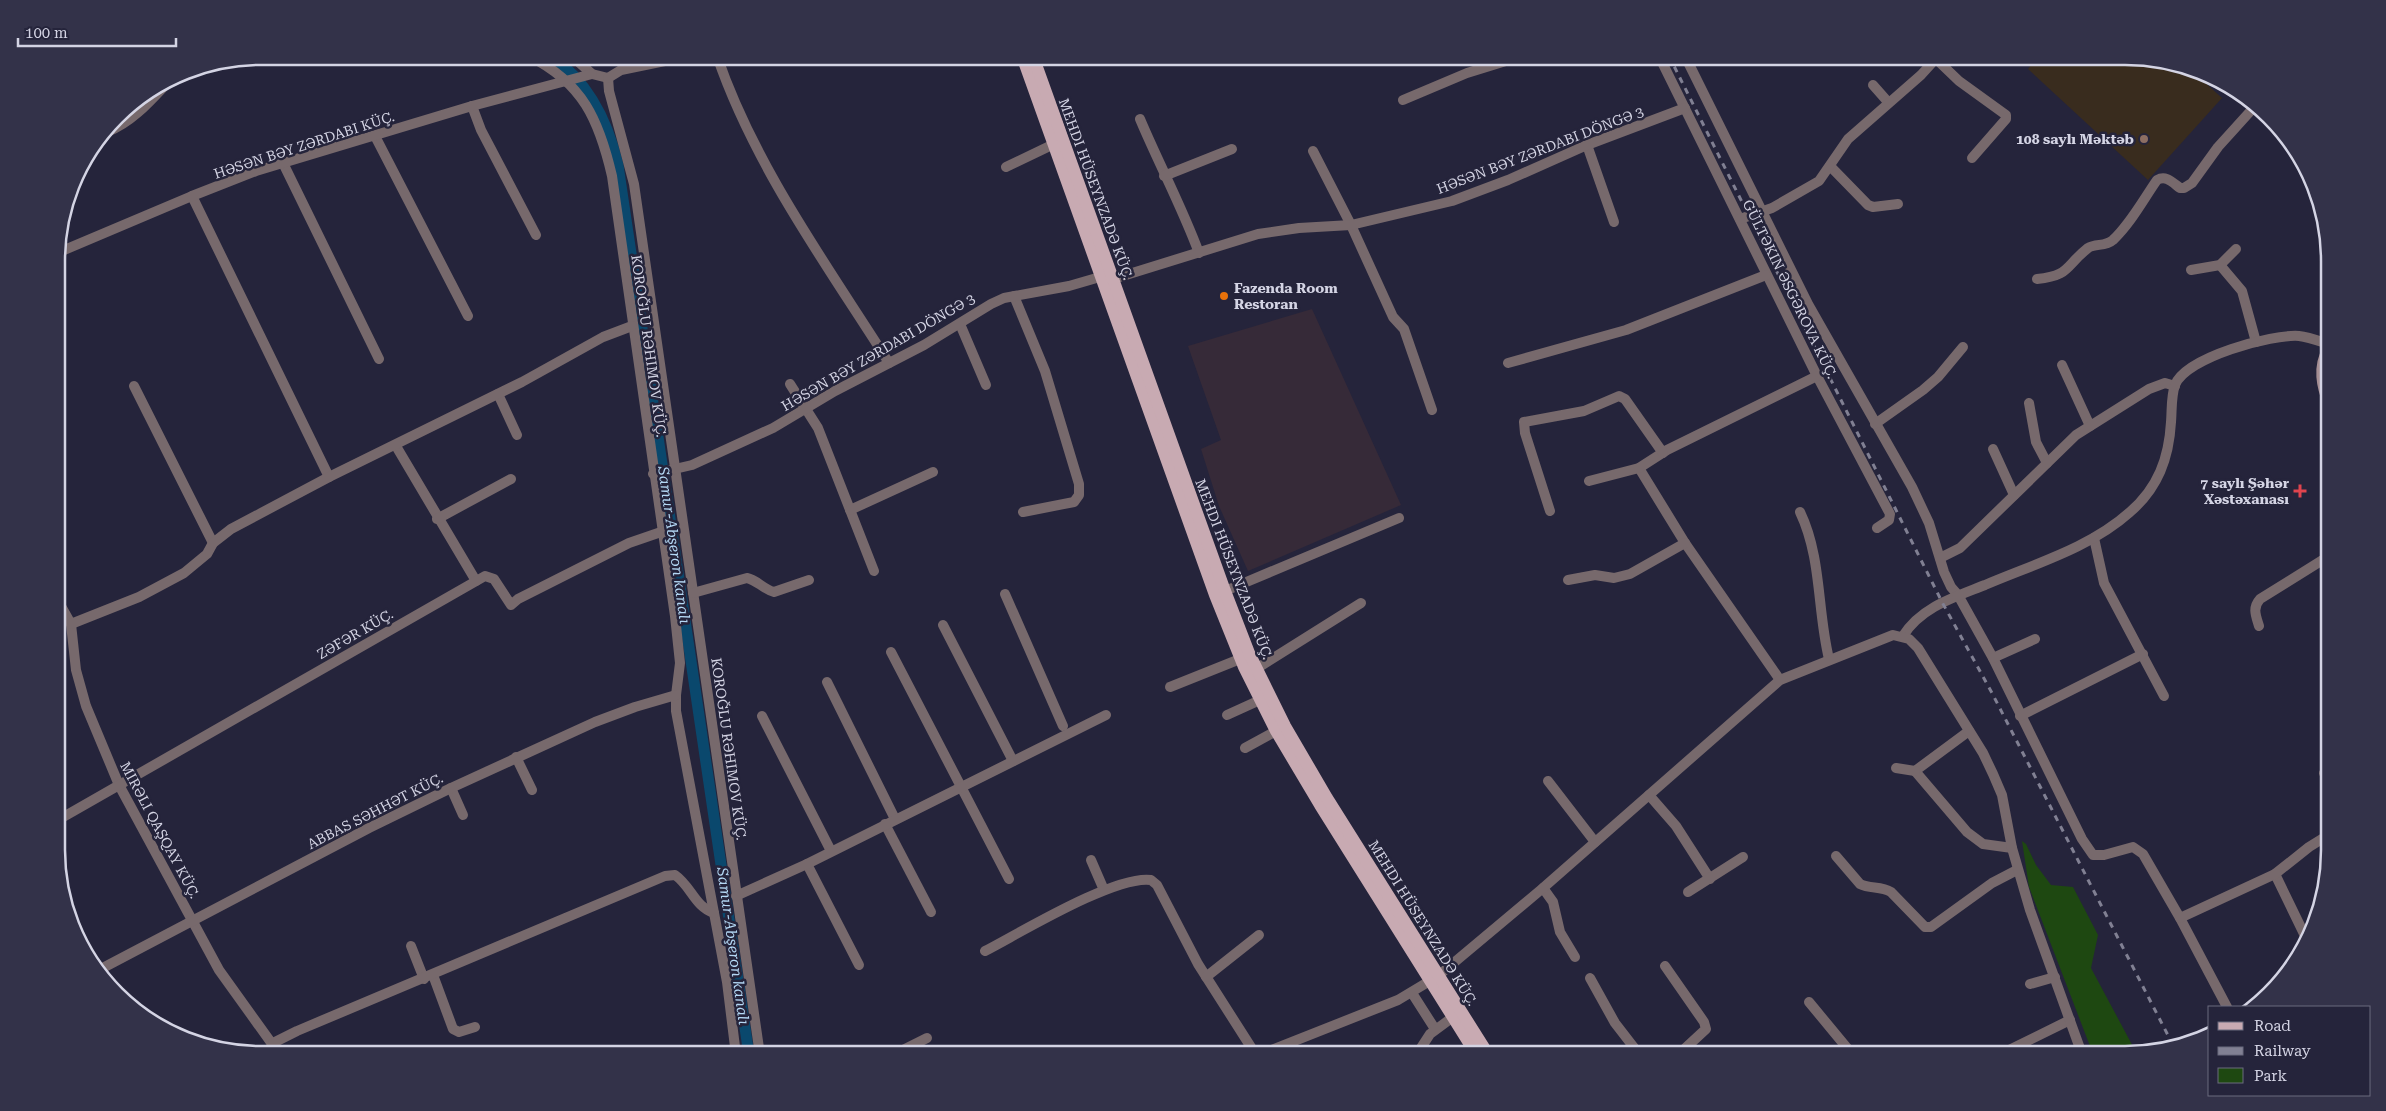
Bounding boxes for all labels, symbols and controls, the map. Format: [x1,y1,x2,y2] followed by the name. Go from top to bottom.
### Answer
[18,15,175,47] scale bar
[25,24,68,42] text: 100 m
[1056,96,1136,282] street label: MEHDI HÜSEYNZADƏ KÜÇ.
[1434,103,1646,197] street label: HƏSƏN BƏY ZƏRDABI DÖNGƏ 3
[212,108,396,182] street label: HƏSƏN BƏY ZƏRDABI KÜÇ.
[2016,131,2134,147] place label: 108 saylı Məktəb
[2138,133,2150,145] marker: 108 saylı Məktəb
[1740,197,1840,381] street label: GÜLTƏKIN ƏSGƏROVA KÜÇ.
[628,254,670,438] street label: KOROĞLU RƏHIMOV KÜÇ.
[1234,280,1338,312] place label: Fazenda Room Restoran
[779,290,978,414] street label: HƏSƏN BƏY ZƏRDABI DÖNGƏ 3
[1218,290,1230,302] marker: Fazenda Room Restoran
[654,464,694,625] water label: Samur-Abşeron kanalı
[2200,475,2290,507] place label: 7 saylı Şəhər Xəstəxanası
[1192,477,1276,661] street label: MEHDI HÜSEYNZADƏ KÜÇ.
[2293,484,2307,498] marker: 7 saylı Şəhər Xəstəxanası
[314,606,396,662] street label: ZƏFƏR KÜÇ.
[708,657,750,841] street label: KOROĞLU RƏHIMOV KÜÇ.
[117,759,203,901] street label: MIRƏLI QAŞQAY KÜÇ.
[305,770,445,852] street label: ABBAS SƏHHƏT KÜÇ.
[1365,837,1481,1009] street label: MEHDI HÜSEYNZADƏ KÜÇ.
[713,865,753,1026] water label: Samur-Abşeron kanalı
[2208,1006,2371,1096] legend
[2254,1017,2291,1035] text: Road
[2254,1042,2311,1060] text: Railway
[2254,1067,2288,1085] text: Park

